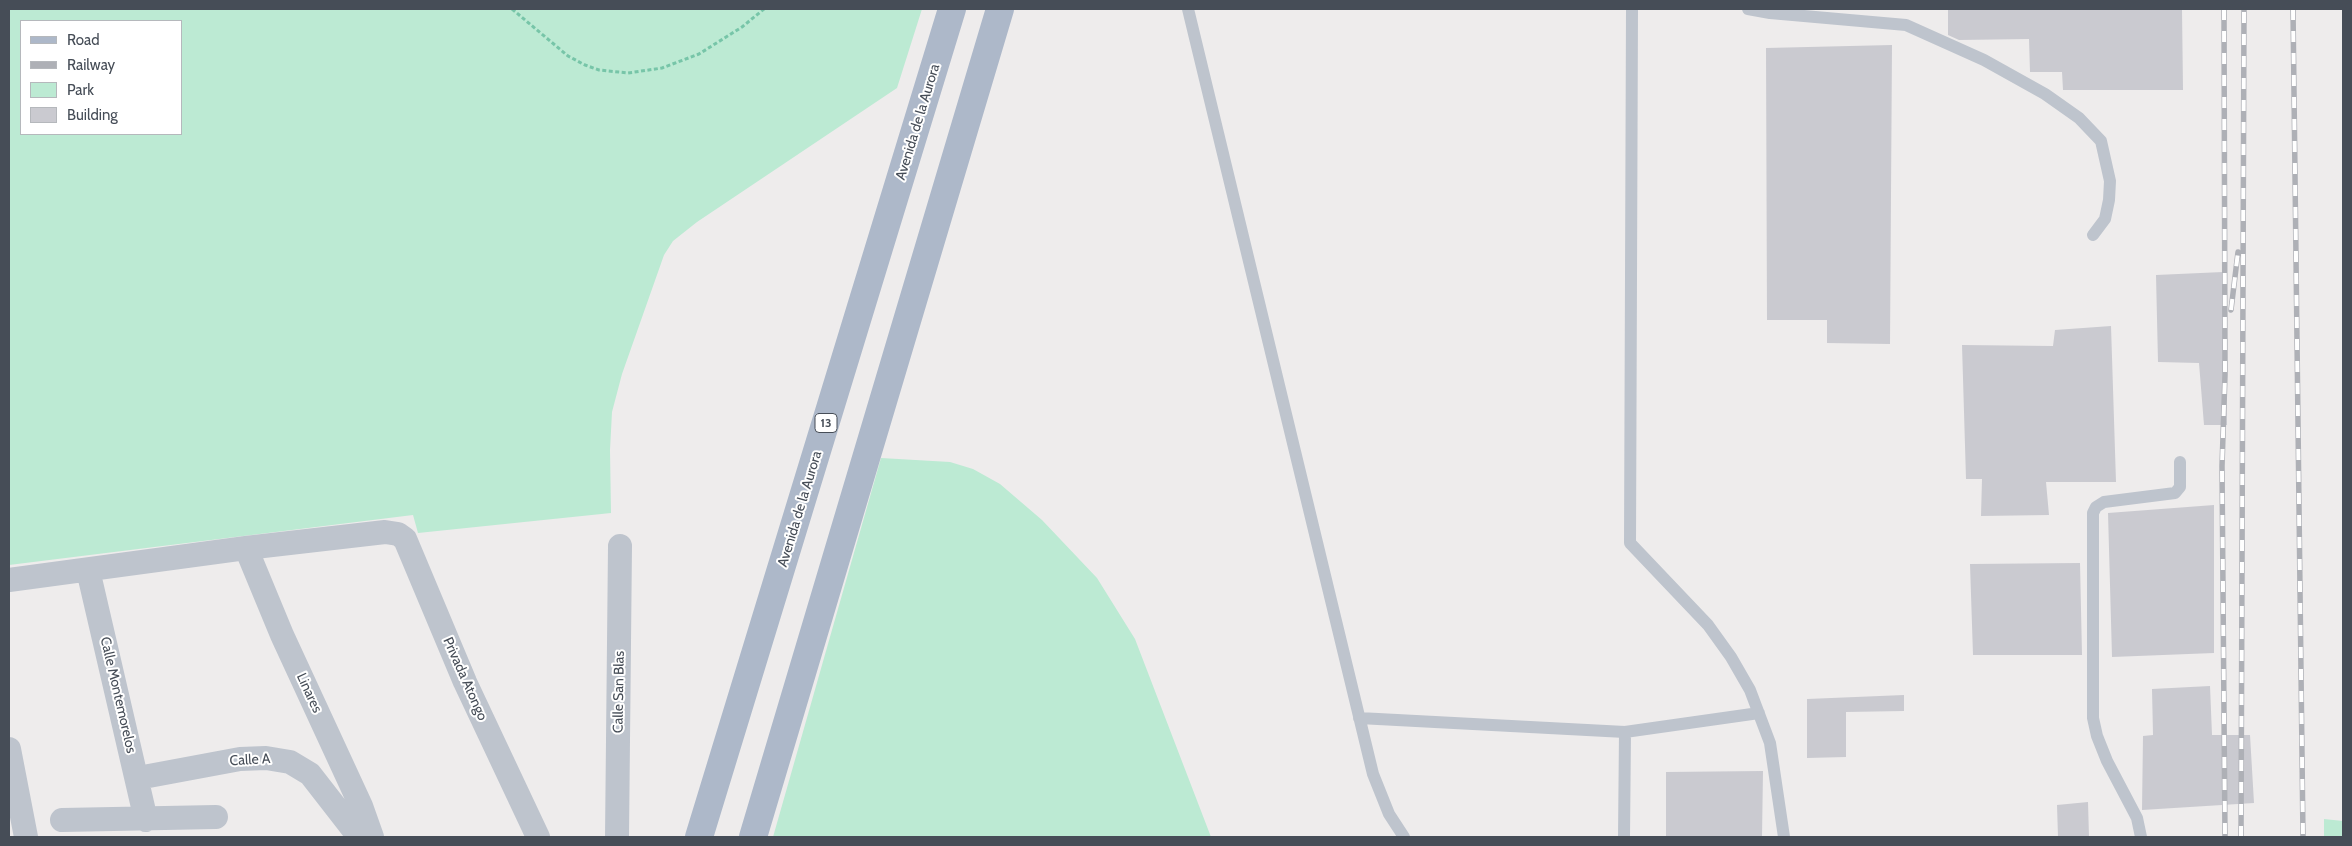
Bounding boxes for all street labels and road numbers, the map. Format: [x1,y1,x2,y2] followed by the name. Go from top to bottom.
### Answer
[892,62,944,182] street label: Avenida de la Aurora
[815,413,837,432] road number: 13
[774,449,826,569] street label: Avenida de la Aurora
[96,635,140,755] street label: Calle Montemorelos
[439,635,491,723] street label: Privada Atongo
[610,651,628,733] street label: Calle San Blas
[293,671,325,715] street label: Linares
[229,751,271,769] street label: Calle A

